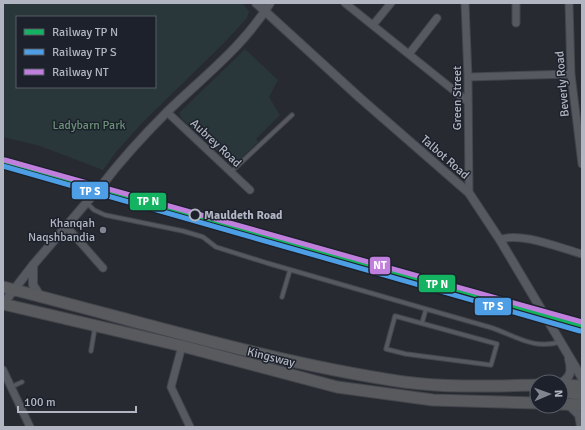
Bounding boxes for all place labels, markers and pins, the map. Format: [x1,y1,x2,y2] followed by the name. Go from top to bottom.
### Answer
[188,208,202,222] marker: Mauldeth Road
[204,208,283,223] place label: Mauldeth Road
[28,216,95,245] place label: Khanqah Naqshbandia
[98,225,108,235] marker: Khanqah Naqshbandia

